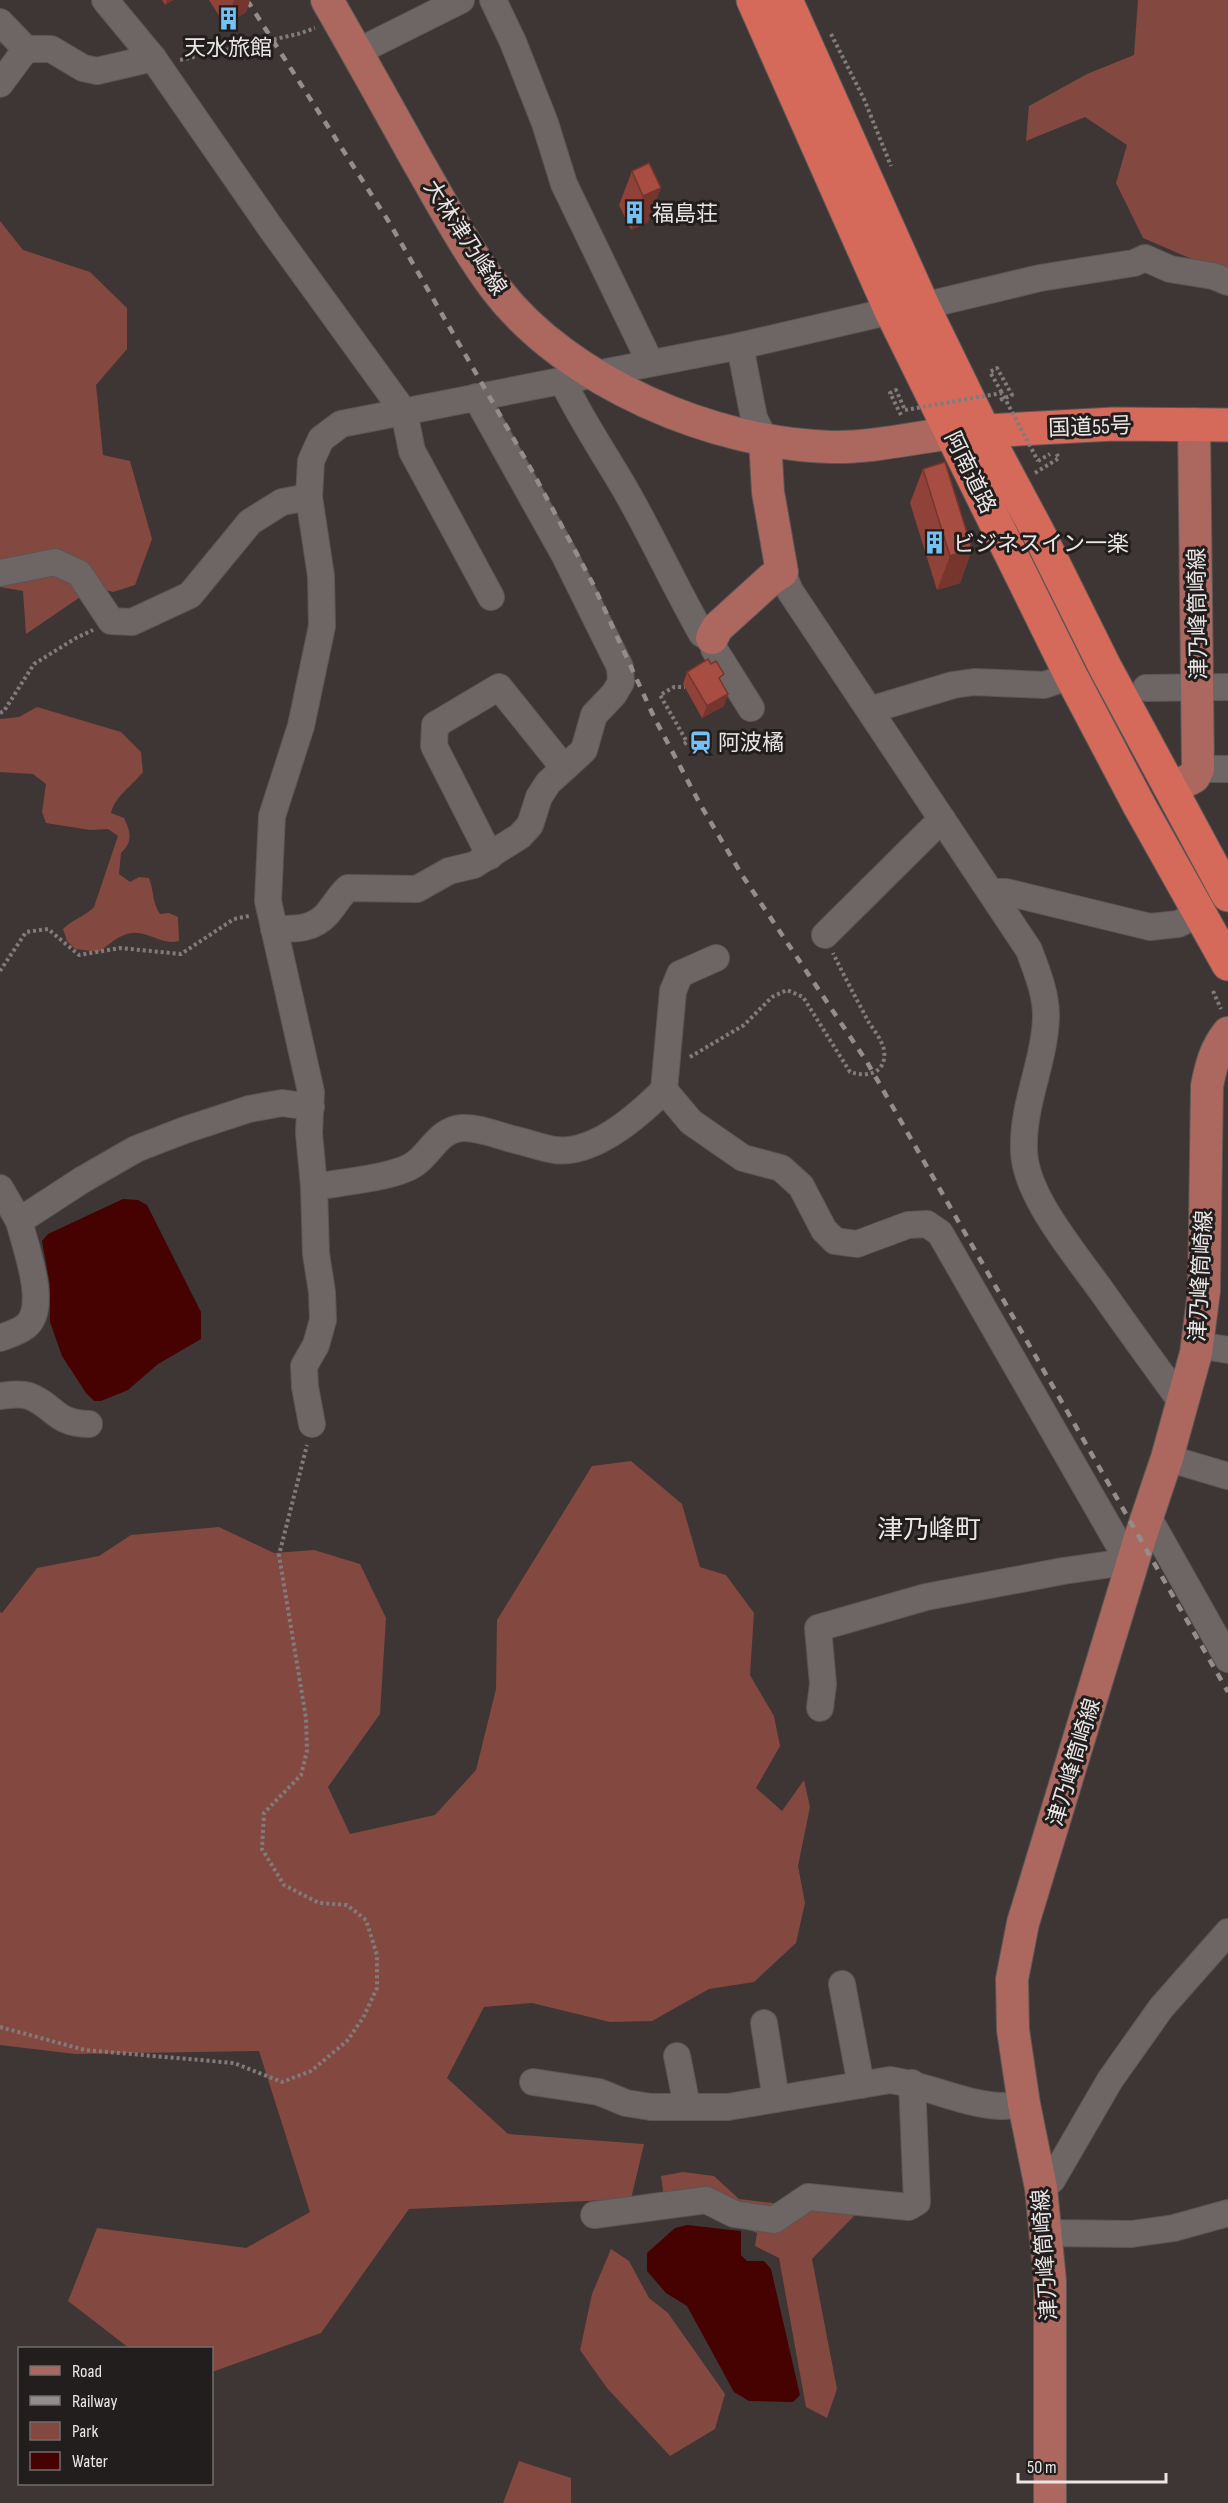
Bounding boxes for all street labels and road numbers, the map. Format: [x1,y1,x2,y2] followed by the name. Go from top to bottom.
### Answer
[417,175,512,301] street label: 大林津乃峰線
[1048,413,1132,442] street label: 国道55号
[938,427,1001,518] street label: 阿南道路
[1184,548,1213,680] street label: 津乃峰筒崎線
[1185,1209,1218,1343] street label: 津乃峰筒崎線
[1042,1695,1107,1830] street label: 津乃峰筒崎線
[1027,2188,1064,2322] street label: 津乃峰筒崎線

